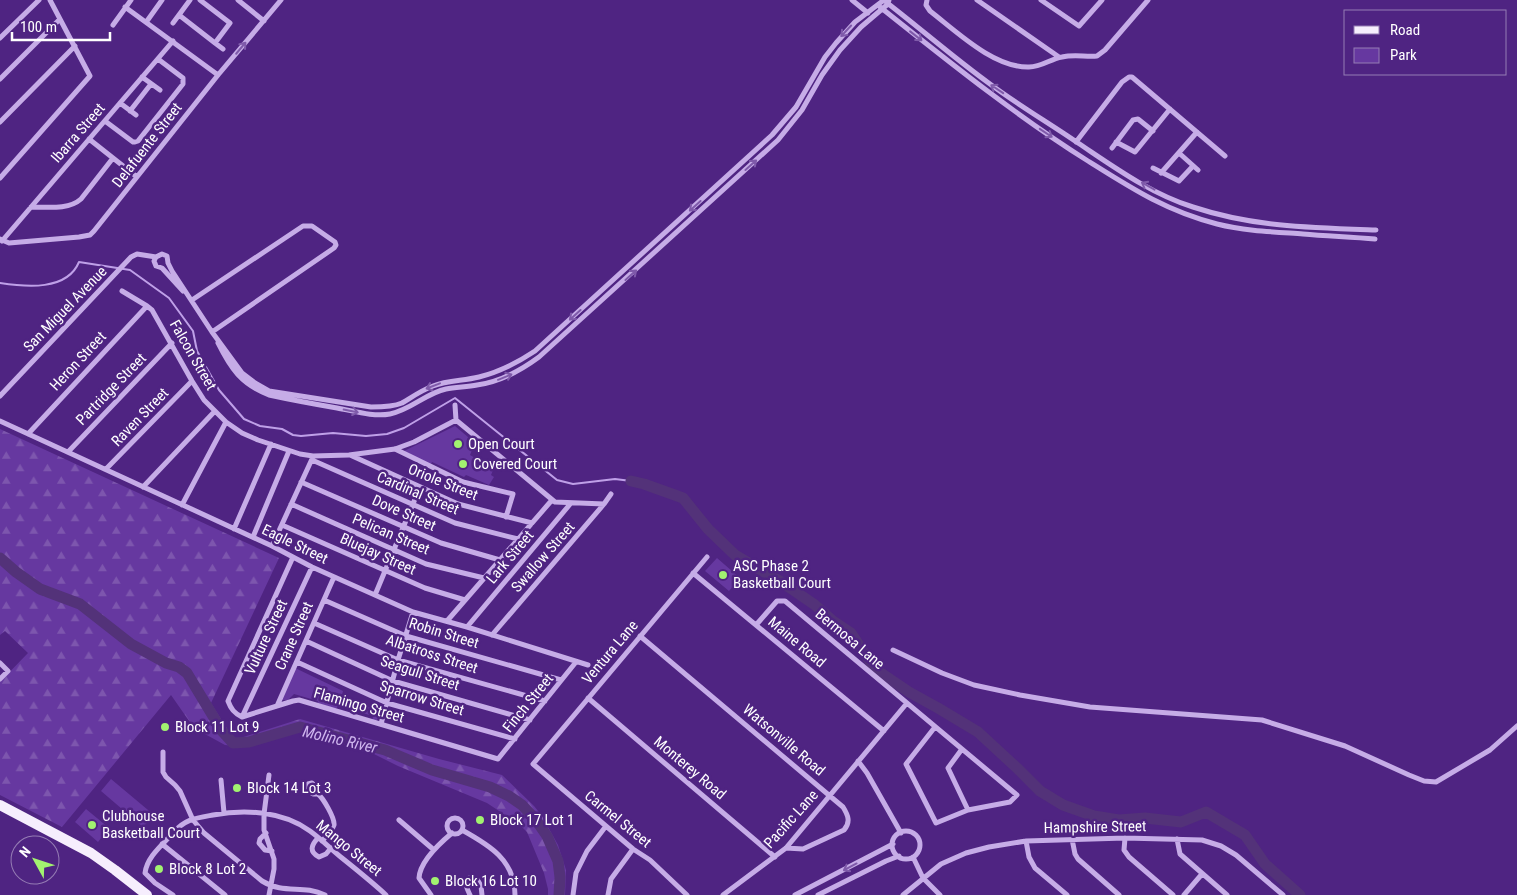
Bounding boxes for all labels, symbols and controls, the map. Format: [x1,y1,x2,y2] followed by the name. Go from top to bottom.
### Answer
[12,10,110,42] scale bar
[1344,10,1507,75] legend
[20,18,57,36] text: 100 m
[1390,21,1420,39] text: Road
[840,25,852,38] one-way arrow
[909,30,922,41] one-way arrow
[235,41,247,54] one-way arrow
[1390,46,1417,64] text: Park
[990,83,1004,94] one-way arrow
[108,99,186,191] street label: Delafuente Street
[47,100,109,166] street label: Ibarra Street
[1039,128,1053,138] one-way arrow
[744,159,757,171] one-way arrow
[1141,181,1155,191] one-way arrow
[688,200,701,211] one-way arrow
[20,262,110,356] street label: San Miguel Avenue
[624,269,637,280] one-way arrow
[568,309,581,321] one-way arrow
[166,317,220,393] street label: Falcon Street
[46,328,110,394] street label: Heron Street
[72,349,150,429] street label: Partridge Street
[497,371,512,381] one-way arrow
[426,382,442,391] one-way arrow
[108,384,172,450] street label: Raven Street
[342,406,358,416] one-way arrow
[468,435,535,453] place label: Open Court
[452,438,464,450] marker: Open Court
[473,455,557,473] place label: Covered Court
[457,458,469,470] marker: Covered Court
[405,460,481,504] street label: Oriole Street
[374,468,462,518] street label: Cardinal Street
[369,491,439,535] street label: Dove Street
[350,510,432,558] street label: Pelican Street
[508,518,578,596] street label: Swallow Street
[259,520,331,568] street label: Eagle Street
[482,527,538,587] street label: Lark Street
[337,529,419,579] street label: Bluejay Street
[733,557,831,592] place label: ASC Phase 2 Basketball Court
[717,569,729,581] marker: ASC Phase 2 Basketball Court
[241,597,291,677] street label: Vulture Street
[271,599,317,673] street label: Crane Street
[812,605,888,673] street label: Bermosa Lane
[764,613,830,671] street label: Maine Road
[407,614,481,652] street label: Robin Street
[578,616,642,688] street label: Ventura Lane
[384,631,480,677] street label: Albatross Street
[378,652,462,694] street label: Seagull Street
[499,670,557,736] street label: Finch Street
[378,677,466,719] street label: Sparrow Street
[312,683,406,727] street label: Flamingo Street
[739,700,829,780] street label: Watsonville Road
[175,718,260,736] place label: Block 11 Lot 9
[159,721,171,733] marker: Block 11 Lot 9
[301,722,380,758] water label: Molino River
[650,733,730,803] street label: Monterey Road
[247,779,332,797] place label: Block 14 Lot 3
[231,782,243,794] marker: Block 14 Lot 3
[760,786,822,852] street label: Pacific Lane
[581,787,655,851] street label: Carmel Street
[102,807,200,842] place label: Clubhouse Basketball Court
[490,811,575,829] place label: Block 17 Lot 1
[474,814,486,826] marker: Block 17 Lot 1
[313,816,385,880] street label: Mango Street
[1043,817,1147,837] street label: Hampshire Street
[86,819,98,831] marker: Clubhouse Basketball Court
[10,835,60,885] north arrow
[16,843,34,860] text: N
[169,860,246,878] place label: Block 8 Lot 2
[842,862,857,872] one-way arrow
[153,863,165,875] marker: Block 8 Lot 2
[445,872,537,890] place label: Block 16 Lot 10
[429,875,441,887] marker: Block 16 Lot 10

